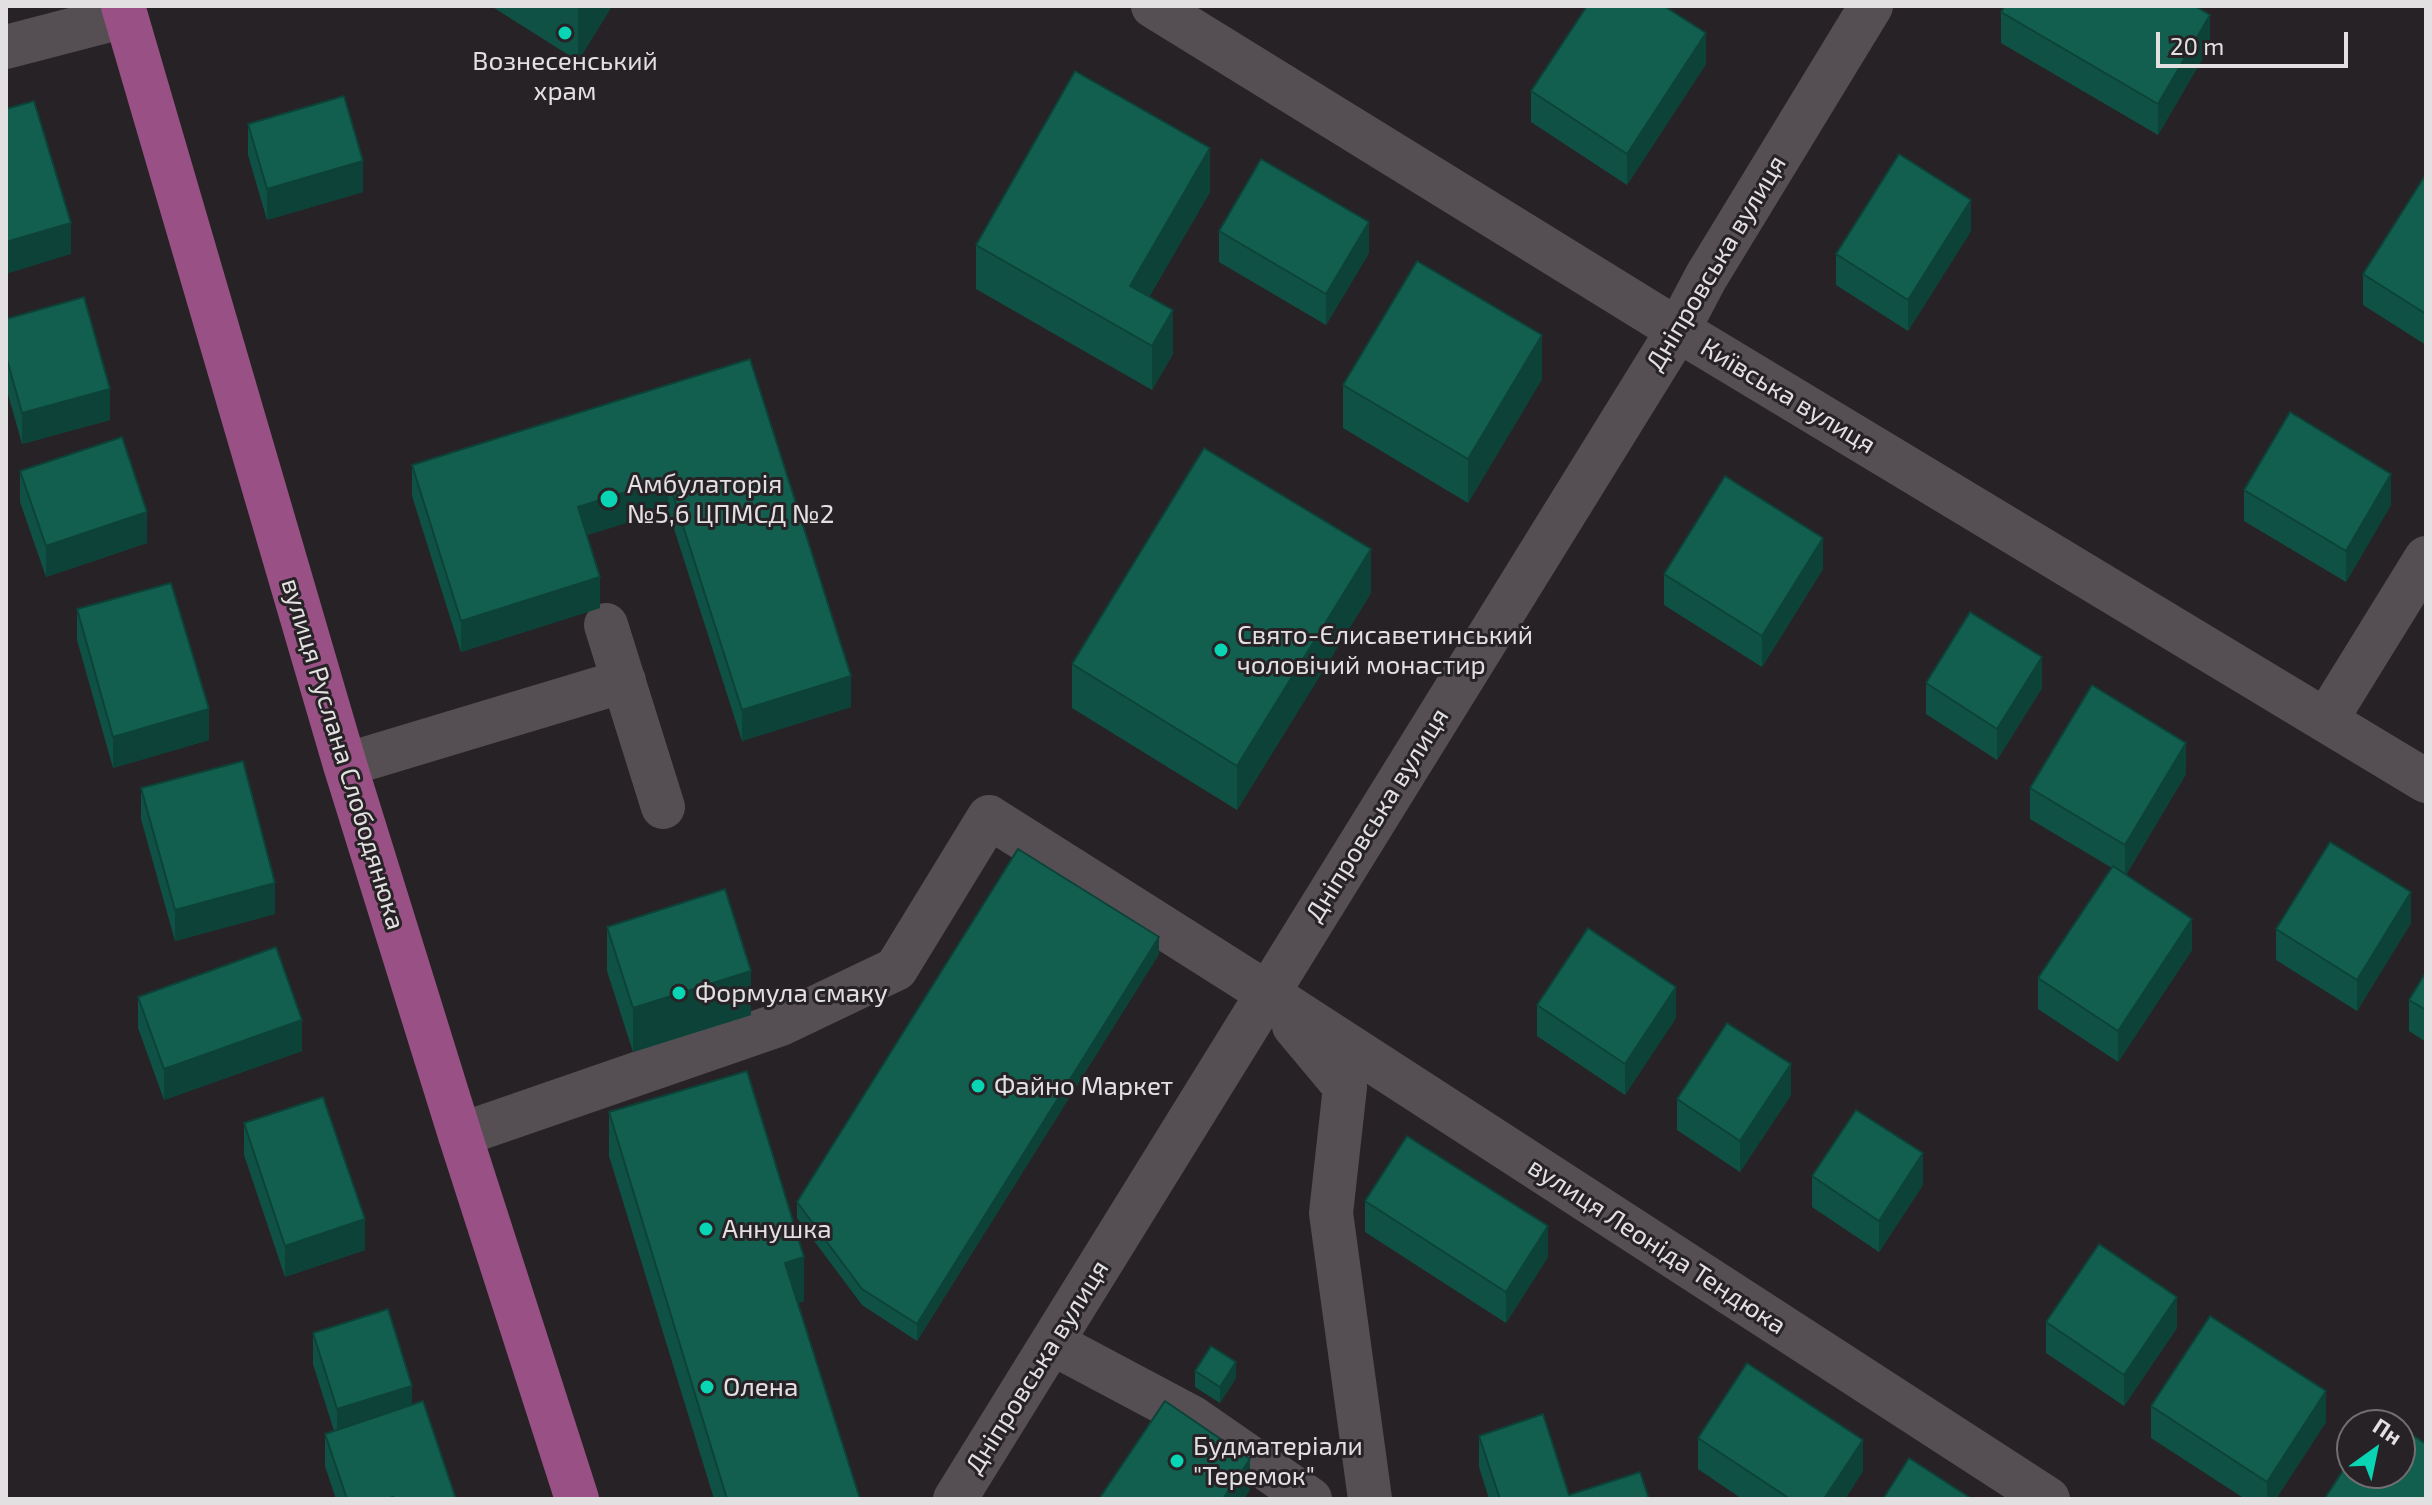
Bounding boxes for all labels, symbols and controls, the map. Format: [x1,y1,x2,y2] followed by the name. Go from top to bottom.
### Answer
[2160,16,2352,66] scale bar
[556,24,574,42] marker: Вознесенський храм
[2170,31,2224,60] text: 20 m
[472,45,658,106] place label: Вознесенський храм
[1639,150,1793,376] street label: Дніпровська вулиця
[1695,331,1881,461] street label: Київська вулиця
[627,468,834,530] place label: Амбулаторія №5,6 ЦПМСД №2
[598,488,620,510] marker: Амбулаторія №5,6 ЦПМСД №2
[275,575,411,933] street label: вулиця Руслана Слободянюка
[1237,619,1533,680] place label: Свято-Єлисаветинський чоловічий монастир
[1212,641,1230,659] marker: Свято-Єлисаветинський чоловічий монастир
[1299,702,1455,928] street label: Дніпровська вулиця
[695,977,888,1009] place label: Формула смаку
[670,984,688,1002] marker: Формула смаку
[994,1070,1173,1102] place label: Файно Маркет
[969,1077,987,1095] marker: Файно Маркет
[1522,1151,1792,1341] street label: вулиця Леоніда Тендюка
[722,1213,832,1245] place label: Аннушка
[697,1220,715,1238] marker: Аннушка
[959,1254,1115,1480] street label: Дніпровська вулиця
[723,1371,798,1403] place label: Олена
[698,1378,716,1396] marker: Олена
[2336,1409,2416,1489] north arrow
[2369,1412,2407,1449] text: Пн
[1193,1430,1363,1492] place label: Будматеріали "Теремок"
[1168,1452,1186,1470] marker: Будматеріали "Теремок"

